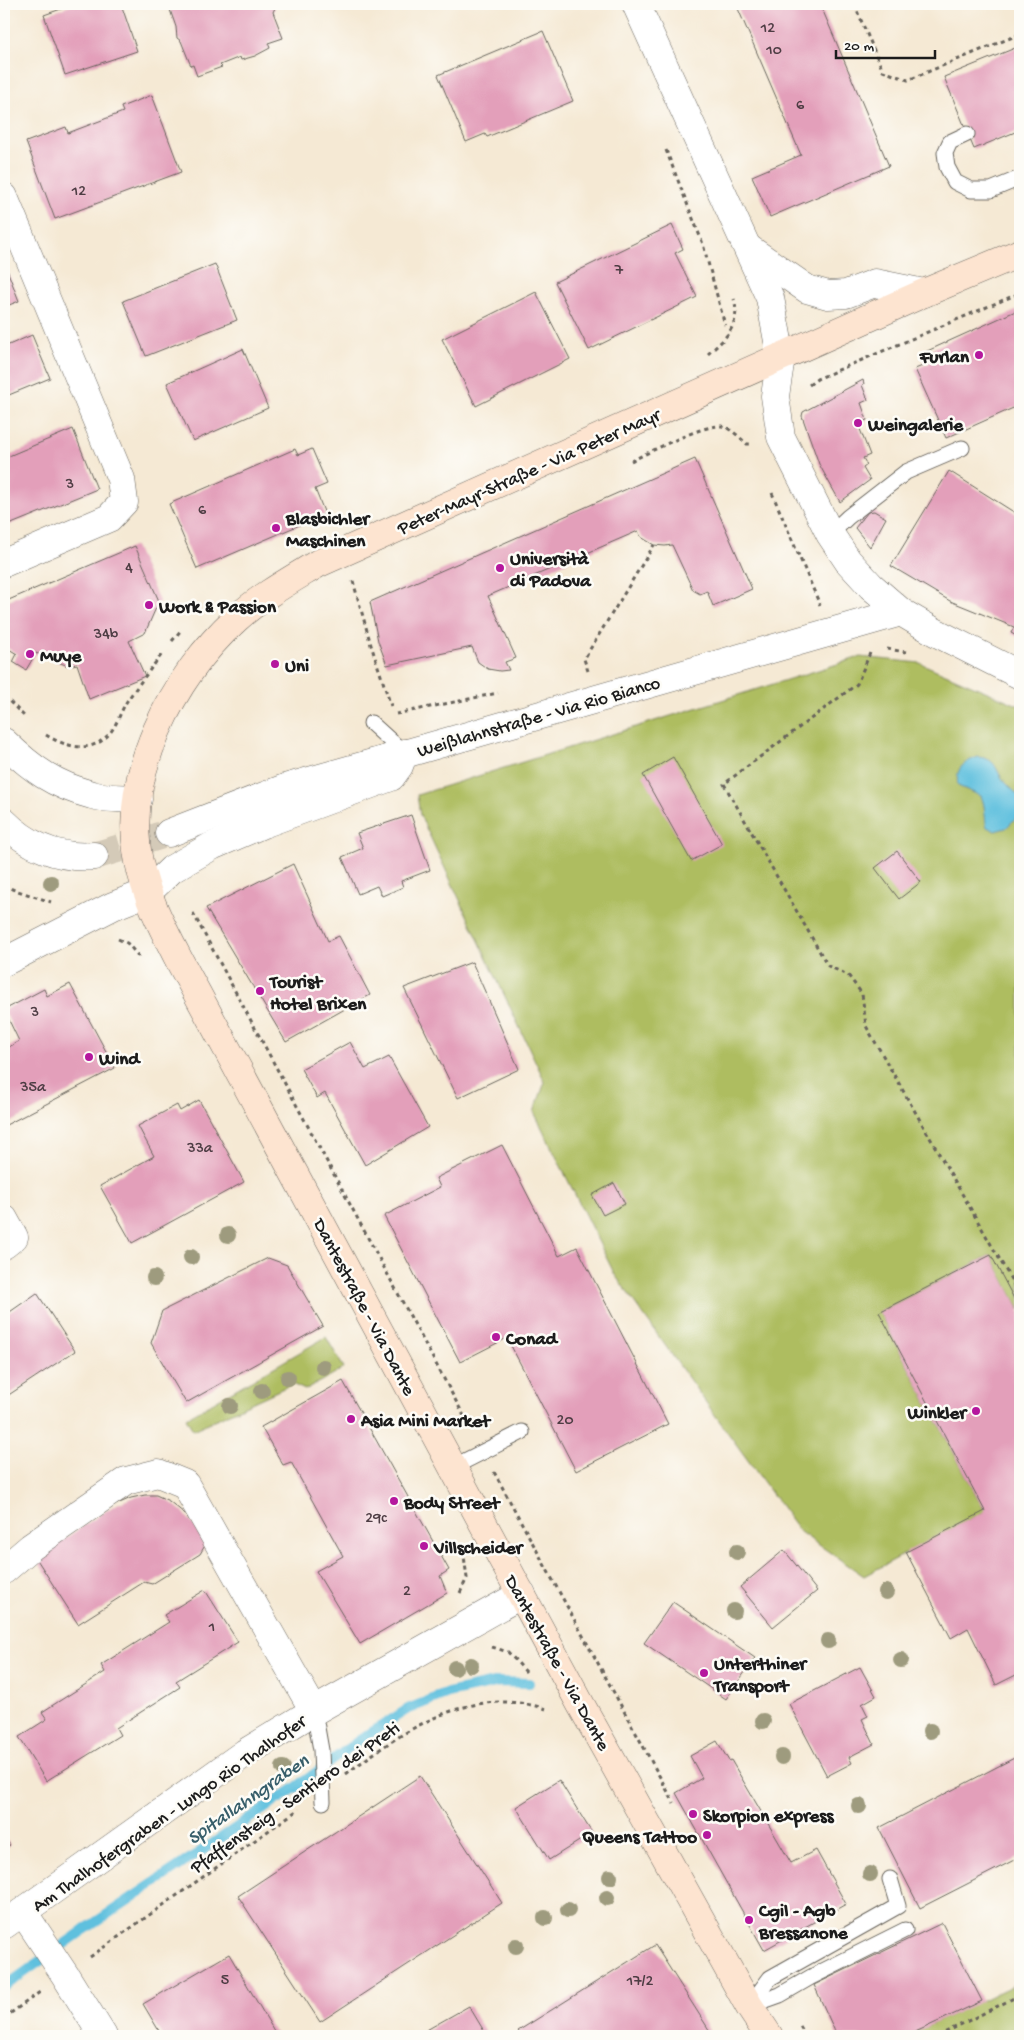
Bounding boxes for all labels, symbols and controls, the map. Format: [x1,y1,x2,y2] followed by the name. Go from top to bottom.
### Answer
[760,20,775,39] house number: 12
[836,28,935,60] scale bar
[844,38,874,56] text: 20 m
[765,42,782,61] house number: 10
[796,97,805,116] house number: 6
[71,183,86,202] house number: 12
[614,262,624,281] house number: 7
[919,347,970,370] place label: Furlan
[973,349,985,361] marker: Furlan
[394,404,666,542] street label: Peter-Mayr-Straße - Via Peter Mayr
[867,415,964,438] place label: Weingalerie
[852,417,864,429] marker: Weingalerie
[65,476,74,495] house number: 3
[198,502,207,521] house number: 6
[285,509,371,554] place label: Blasbichler Maschinen
[270,522,282,534] marker: Blasbichler Maschinen
[510,549,592,594] place label: Università di Padova
[125,560,133,579] house number: 4
[494,562,506,574] marker: Università di Padova
[158,597,277,620] place label: Work & Passion
[143,599,155,611] marker: Work & Passion
[93,626,119,645] house number: 34b
[40,646,82,669] place label: Muye
[24,648,36,660] marker: Muye
[285,656,309,679] place label: Uni
[269,658,281,670] marker: Uni
[415,673,663,764] street label: Weißlahnstraße - Via Rio Bianco
[268,972,367,1017] place label: Tourist Hotel Brixen
[254,985,266,997] marker: Tourist Hotel Brixen
[30,1004,39,1023] house number: 3
[98,1049,141,1072] place label: Wind
[83,1051,95,1063] marker: Wind
[19,1079,47,1098] house number: 35a
[186,1140,214,1159] house number: 33a
[306,1213,419,1400] street label: Dantestraße - Via Dante
[505,1329,559,1352] place label: Conad
[490,1331,502,1343] marker: Conad
[907,1403,968,1426] place label: Winkler
[970,1405,982,1417] marker: Winkler
[360,1411,492,1434] place label: Asia Mini Market
[557,1412,573,1431] house number: 20
[345,1413,357,1425] marker: Asia Mini Market
[403,1493,501,1516] place label: Body Street
[388,1495,400,1507] marker: Body Street
[365,1510,387,1529] house number: 29c
[433,1538,525,1561] place label: Villscheider
[418,1540,430,1552] marker: Villscheider
[497,1570,614,1756] street label: Dantestraße - Via Dante
[403,1583,411,1602] house number: 2
[208,1619,215,1638] house number: 1
[712,1654,808,1699] place label: Unterthiner Transport
[698,1667,710,1679] marker: Unterthiner Transport
[29,1710,313,1919] street label: Am Thalhofergraben - Lungo Rio Thalhofer
[186,1718,405,1881] street label: Pfaffensteig - Sentiero dei Preti
[184,1750,315,1851] water label: Spitallahngraben
[703,1806,834,1829] place label: Skorpion express
[687,1808,699,1820] marker: Skorpion express
[582,1827,697,1850] place label: Queens Tattoo
[701,1829,713,1841] marker: Queens Tattoo
[758,1901,849,1946] place label: Cgil - Agb Bressanone
[743,1914,755,1926] marker: Cgil - Agb Bressanone
[221,1972,229,1991] house number: 5
[626,1973,653,1992] house number: 17/2

